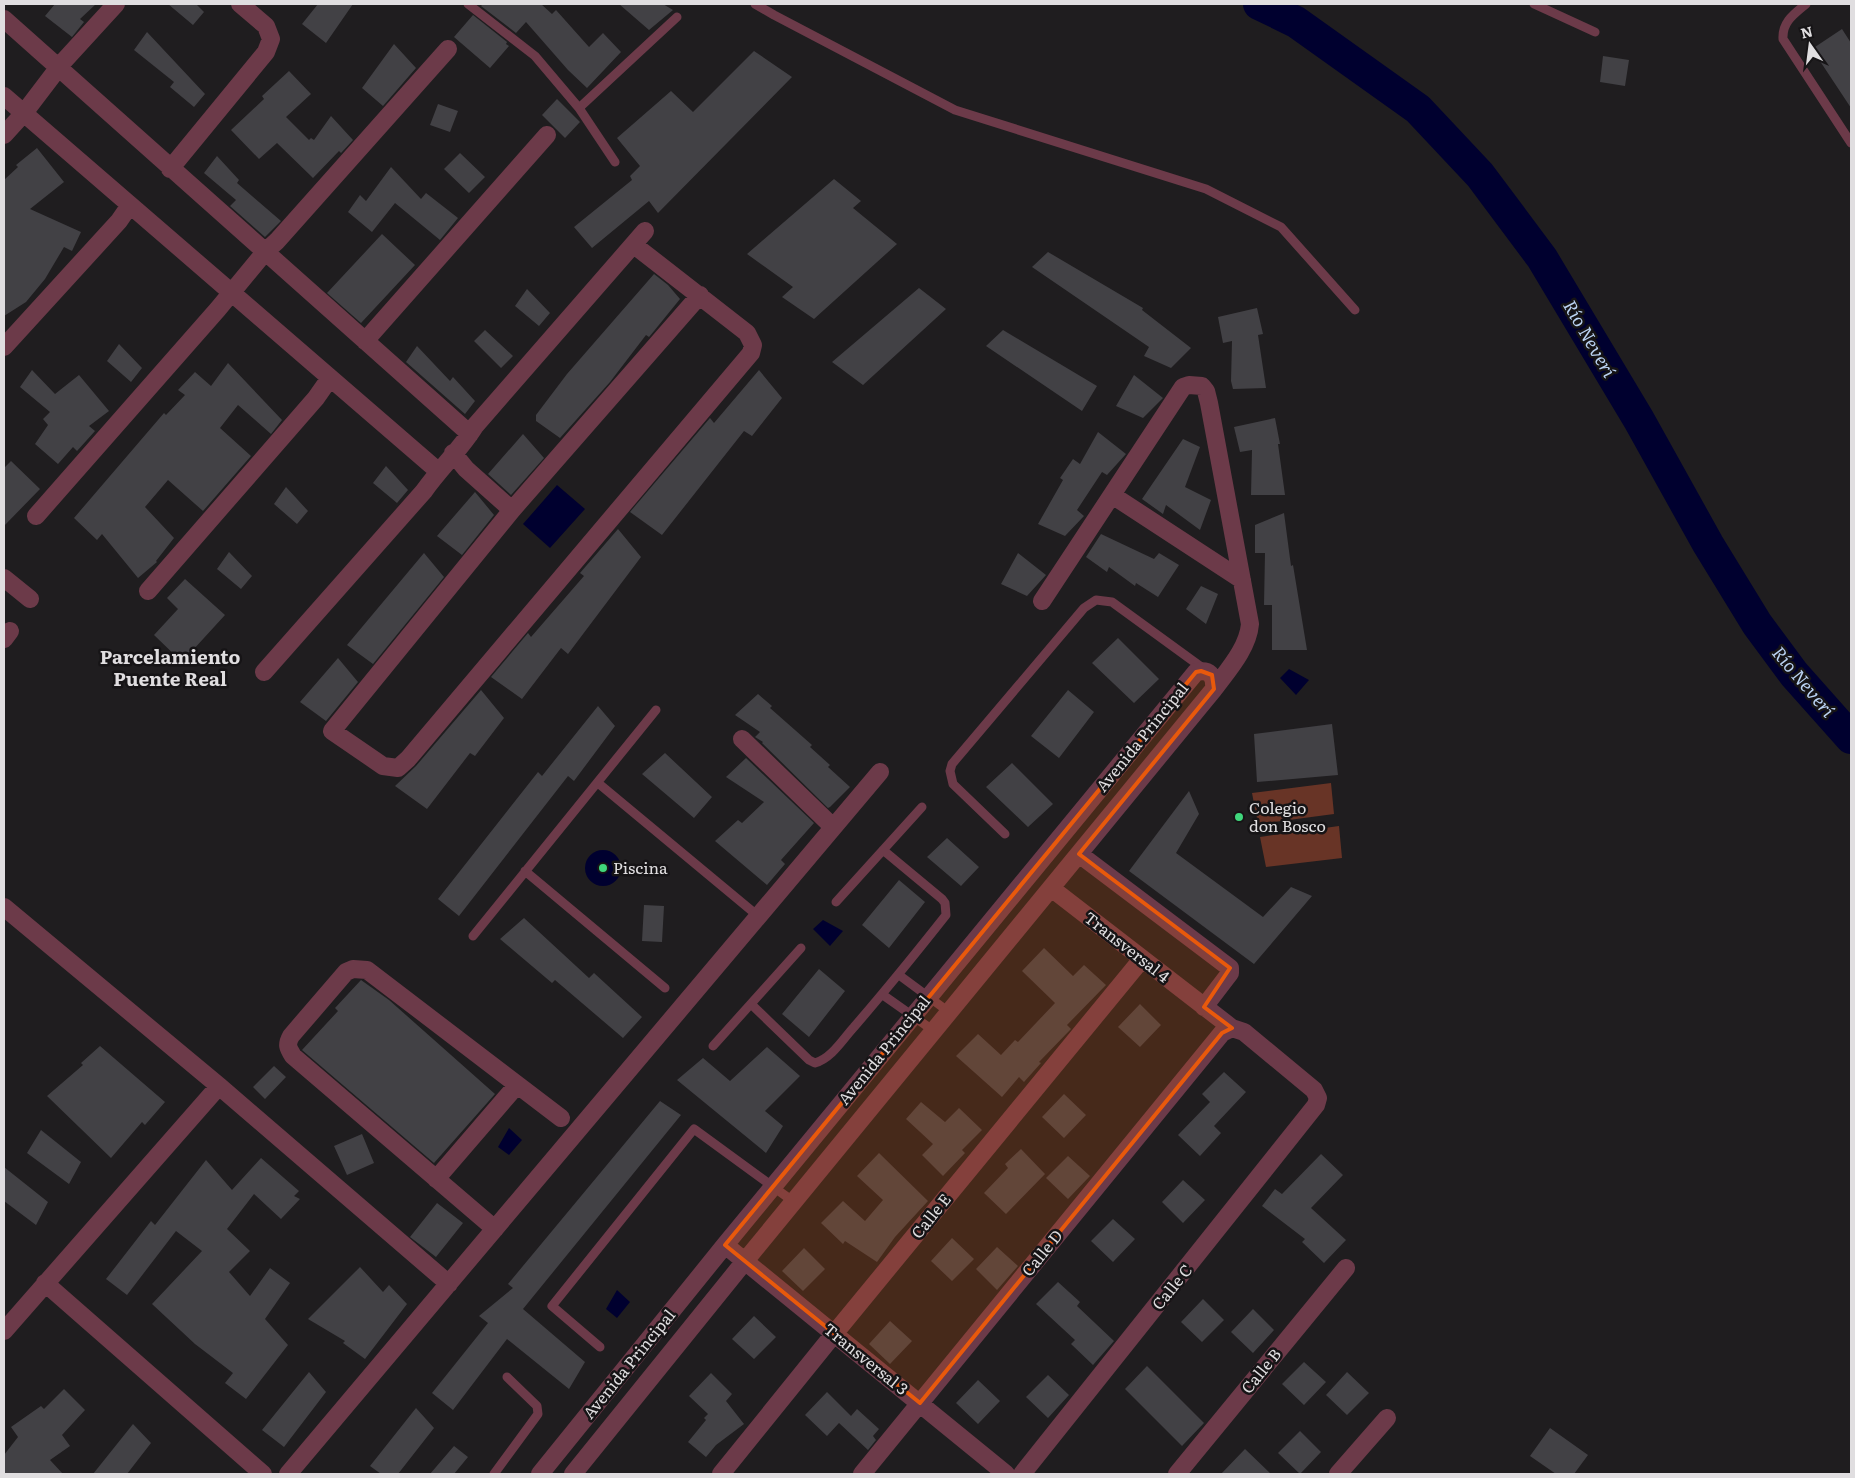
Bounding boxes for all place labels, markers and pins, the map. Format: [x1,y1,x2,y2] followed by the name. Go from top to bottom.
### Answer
[1249,795,1326,837] place label: Colegio don Bosco
[1233,811,1245,823] marker: Colegio don Bosco
[613,855,668,879] place label: Piscina
[597,862,609,874] marker: Piscina

